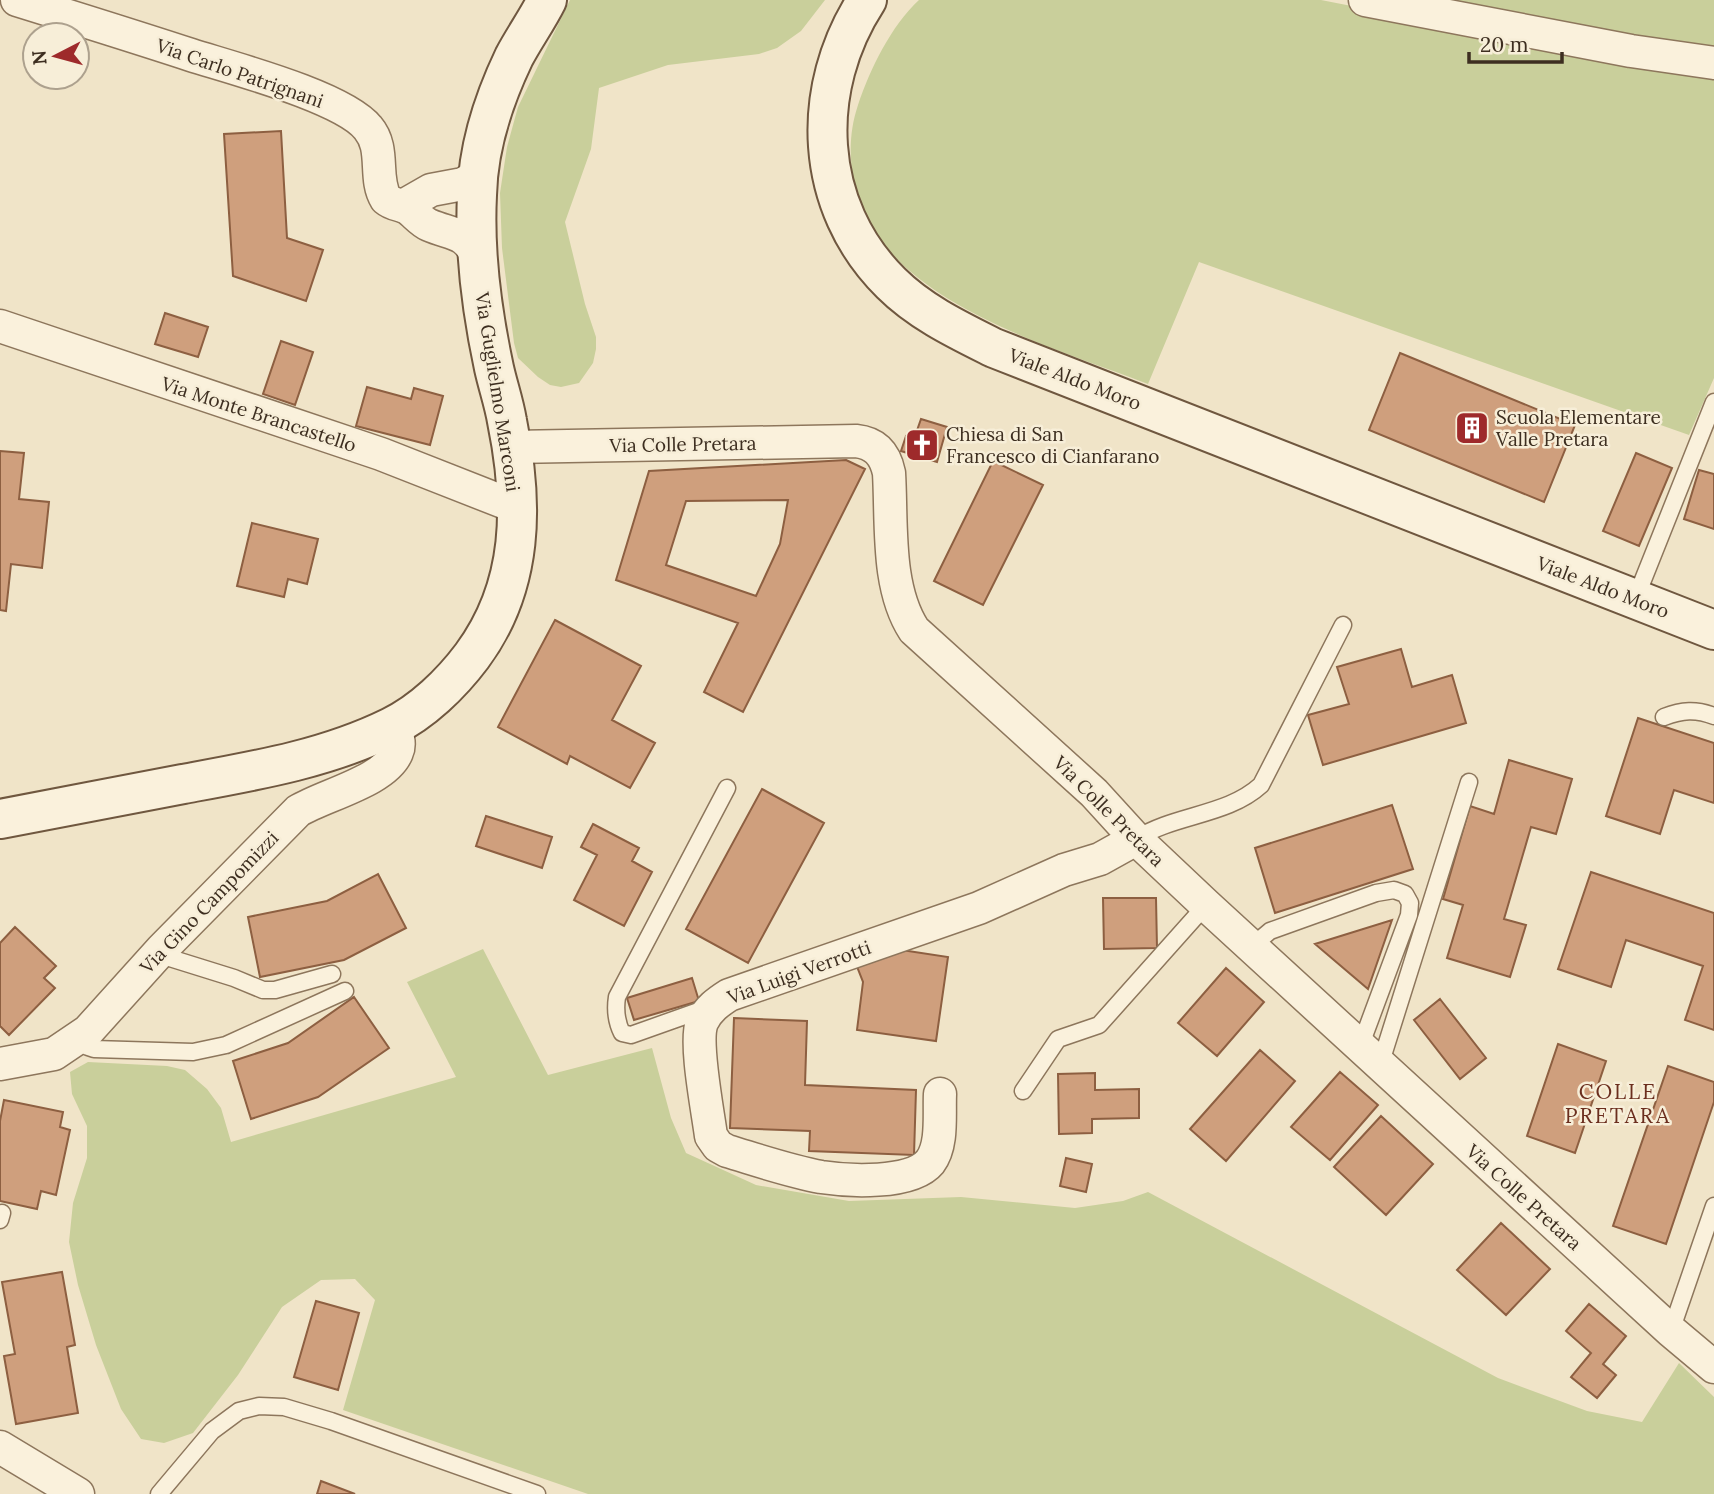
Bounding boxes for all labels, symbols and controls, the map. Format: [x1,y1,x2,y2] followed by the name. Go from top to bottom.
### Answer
[21,21,91,91] north arrow
[1469,21,1562,65] scale bar
[1480,31,1529,58] text: 20 m
[152,33,327,113] street label: Via Carlo Patrignani
[26,49,52,66] text: N
[470,290,526,493] street label: Via Guglielmo Marconi
[1004,342,1145,415] street label: Viale Aldo Moro
[158,371,360,457] street label: Via Monte Brancastello
[1495,405,1661,451] place label: Scuola Elementare Valle Pretara
[1453,409,1491,447] building icon: Scuola Elementare Valle Pretara
[946,422,1159,468] place label: Chiesa di San Francesco di Cianfarano
[903,426,941,464] church icon: Chiesa di San Francesco di Cianfarano
[608,431,757,457] street label: Via Colle Pretara
[1532,550,1673,623] street label: Viale Aldo Moro
[1048,750,1170,872] street label: Via Colle Pretara
[134,826,283,979] street label: Via Gino Campomizzi
[723,935,874,1009] street label: Via Luigi Verrotti
[1565,1078,1671,1129] district label: COLLE PRETARA
[1461,1138,1587,1255] street label: Via Colle Pretara

